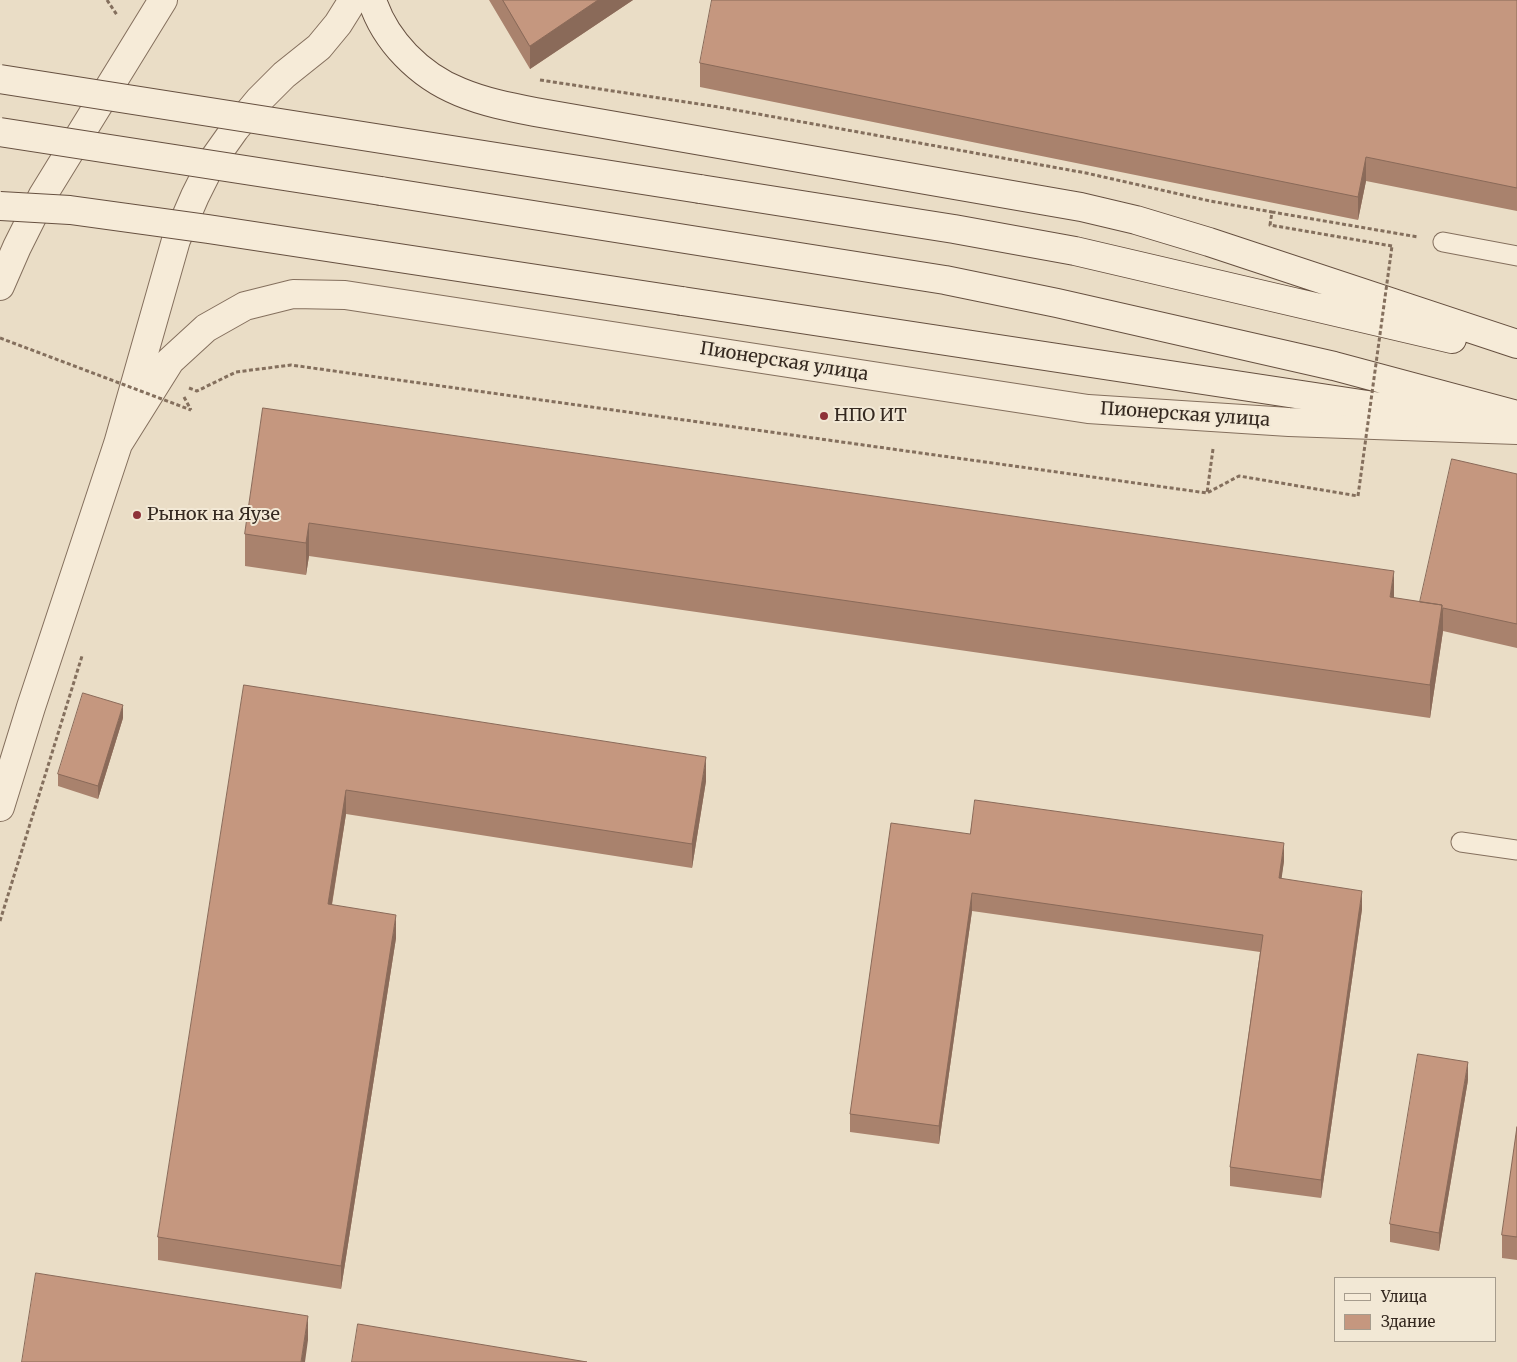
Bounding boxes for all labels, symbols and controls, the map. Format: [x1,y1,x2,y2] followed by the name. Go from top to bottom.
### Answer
[698,338,870,386] street label: Пионерская улица
[1099,398,1271,432] street label: Пионерская улица
[834,405,907,427] place label: НПО ИТ
[818,410,830,422] marker: НПО ИТ
[147,504,280,526] place label: Рынок на Яузе
[131,509,143,521] marker: Рынок на Яузе
[1334,1277,1497,1342] legend
[1381,1287,1427,1306] text: Улица
[1381,1312,1435,1331] text: Здание

